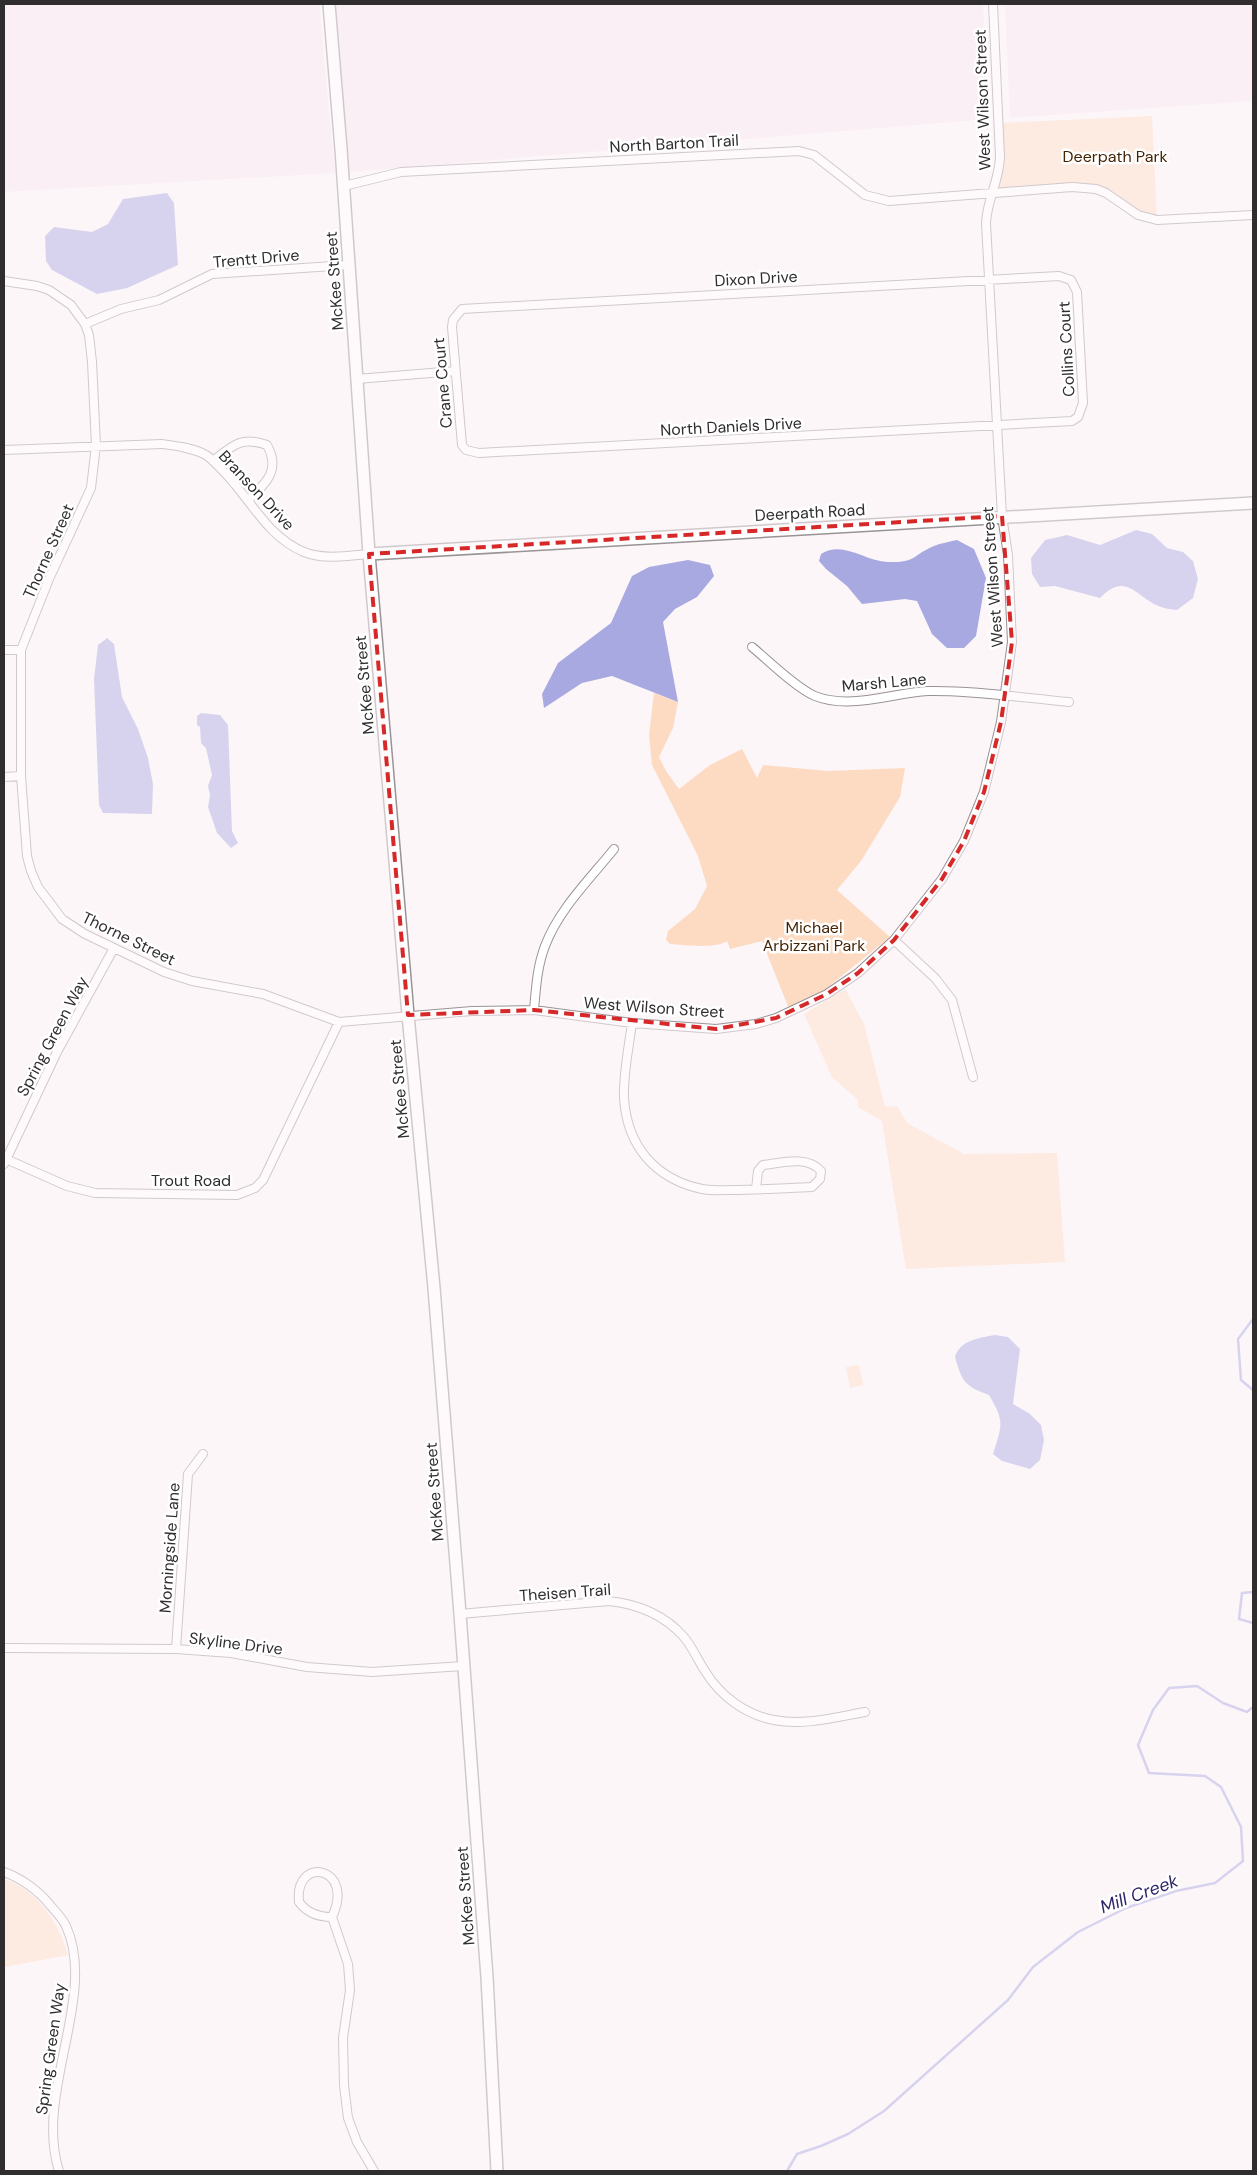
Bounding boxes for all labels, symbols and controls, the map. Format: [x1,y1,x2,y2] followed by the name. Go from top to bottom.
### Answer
[970,29,995,171] street label: West Wilson Street
[609,130,739,157] street label: North Barton Trail
[1063,146,1167,167] park label: Deerpath Park
[321,231,348,331] street label: McKee Street
[212,244,300,273] street label: Trentt Drive
[714,266,798,291] street label: Dixon Drive
[1054,301,1079,397] street label: Collins Court
[428,337,457,429] street label: Crane Court
[660,412,802,441] street label: North Daniels Drive
[214,446,299,535] street label: Branson Drive
[754,499,866,526] street label: Deerpath Road
[18,501,79,602] street label: Thorne Street
[977,506,1008,648] street label: West Wilson Street
[350,635,379,735] street label: McKee Street
[841,668,927,697] street label: Marsh Lane
[79,907,179,970] street label: Thorne Street
[763,917,865,956] park label: Michael Arbizzani Park
[12,973,93,1100] street label: Spring Green Way
[583,992,725,1023] street label: West Wilson Street
[385,1039,414,1139] street label: McKee Street
[151,1170,231,1191] street label: Trout Road
[421,1442,448,1542] street label: McKee Street
[154,1482,185,1614] street label: Morningside Lane
[519,1579,612,1606] street label: Theisen Trail
[188,1627,284,1660] street label: Skyline Drive
[452,1846,479,1946] street label: McKee Street
[1096,1868,1182,1919] water label: Mill Creek
[31,1982,70,2116] street label: Spring Green Way

